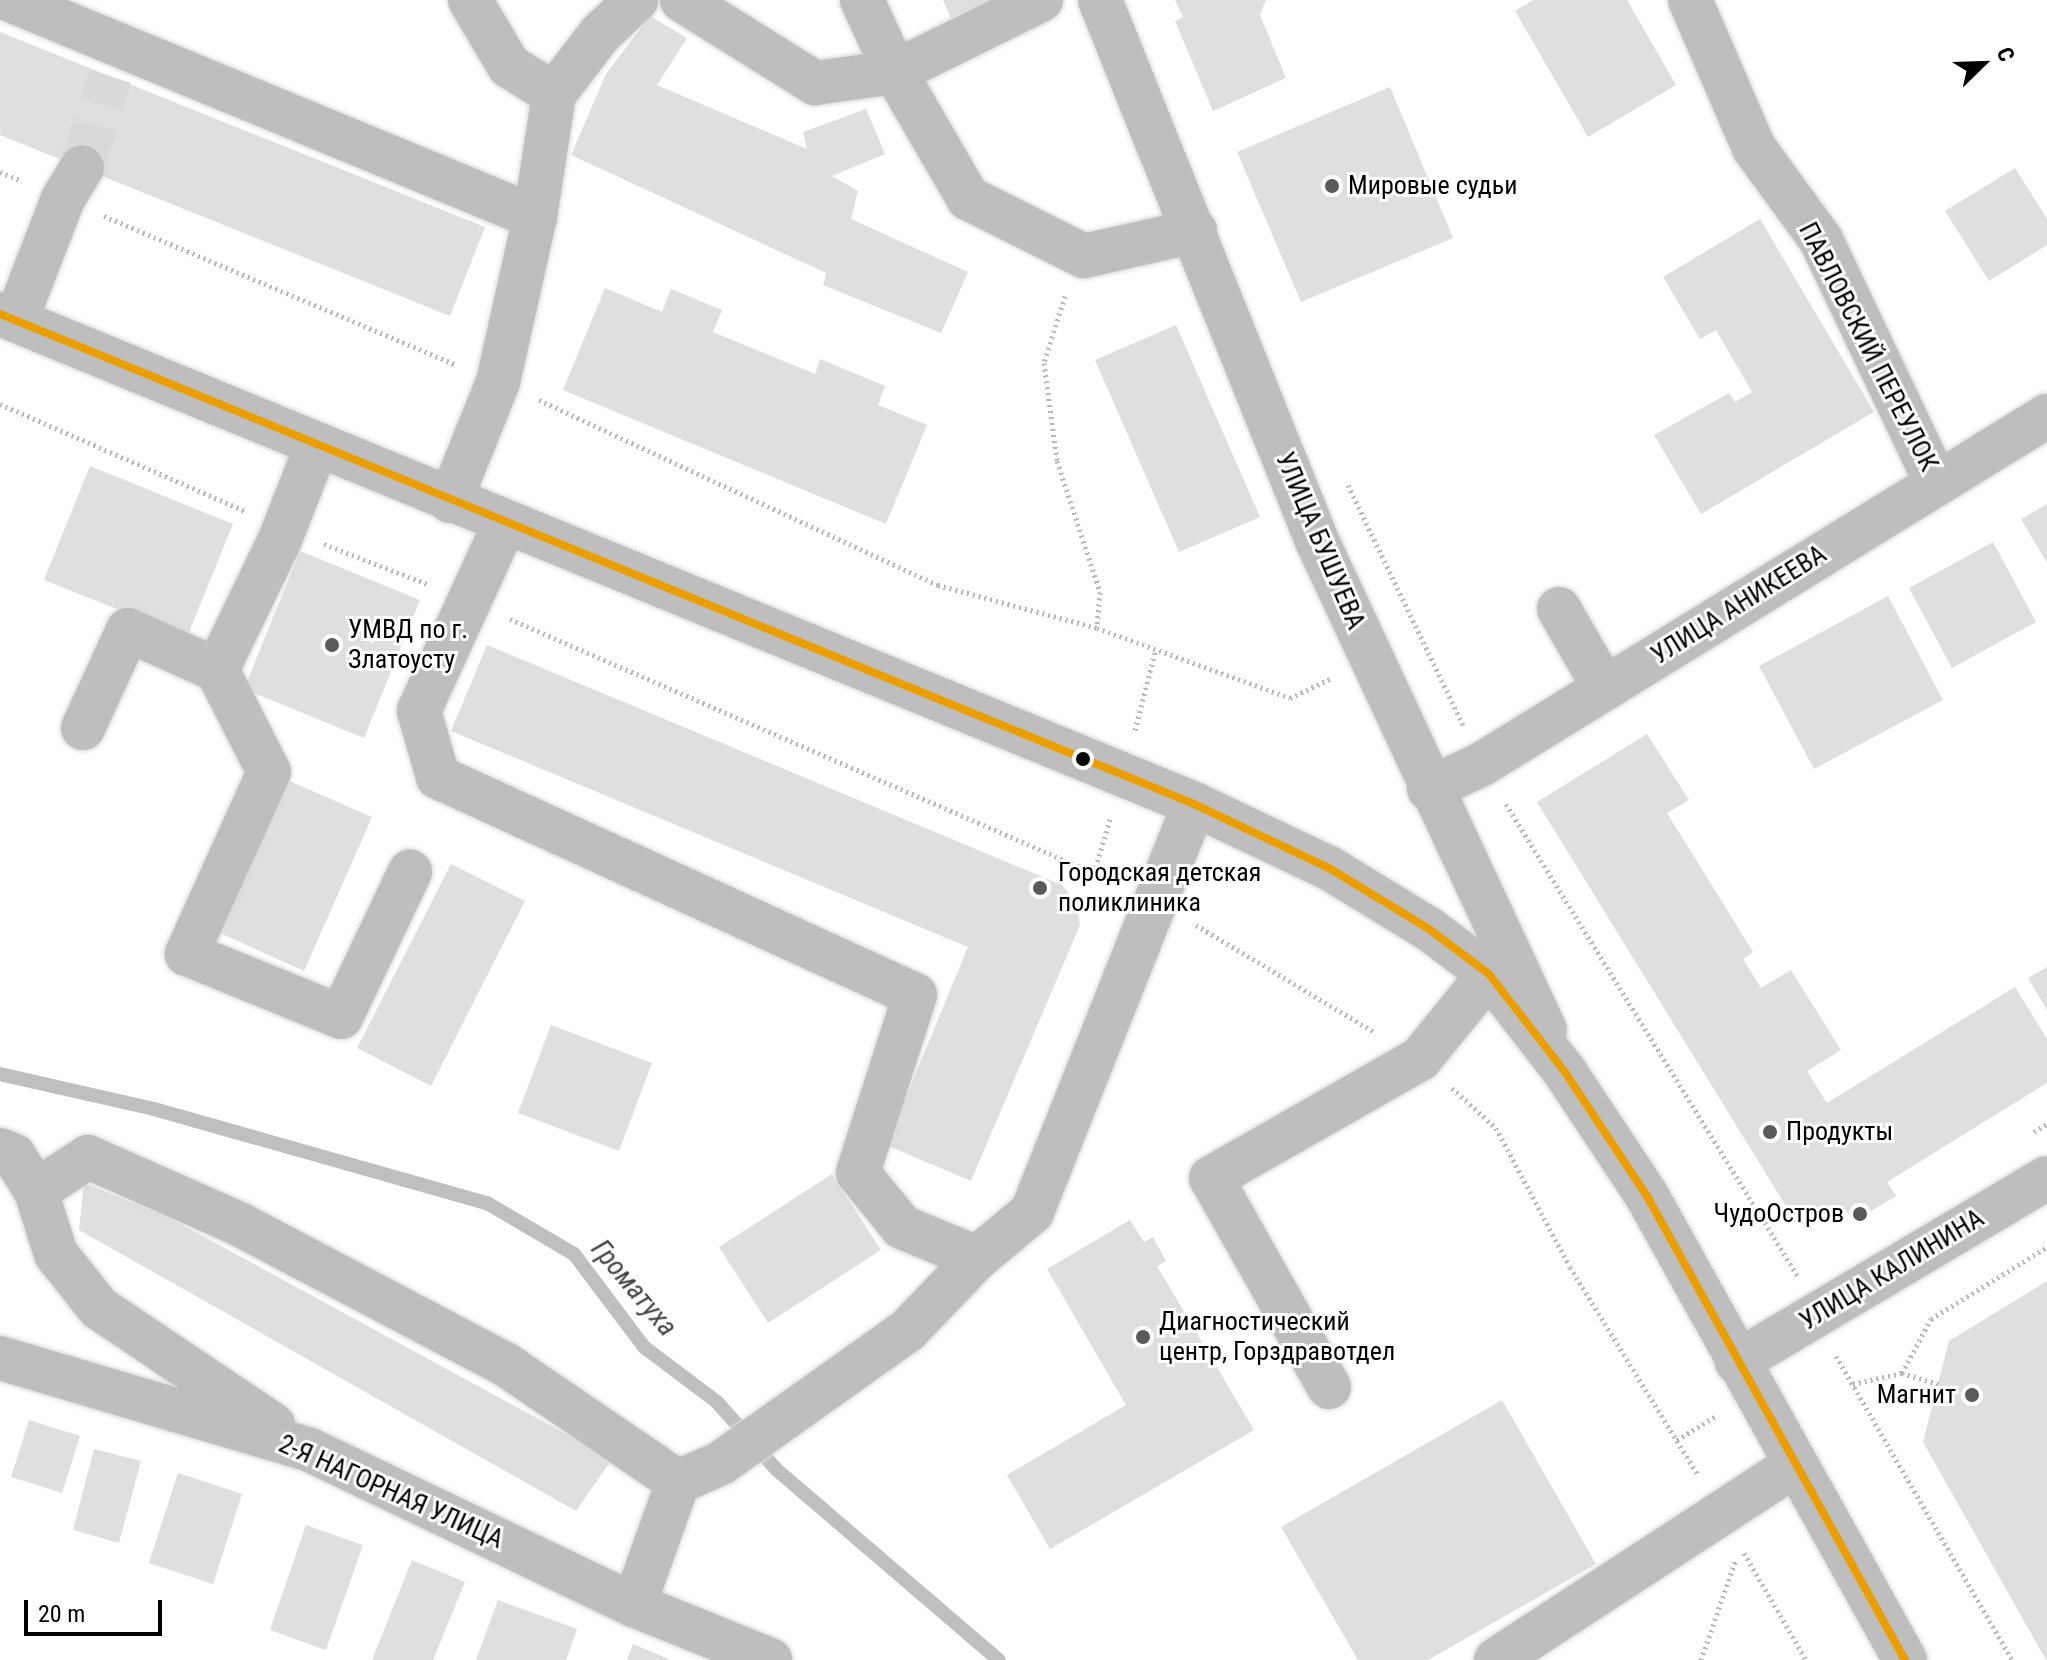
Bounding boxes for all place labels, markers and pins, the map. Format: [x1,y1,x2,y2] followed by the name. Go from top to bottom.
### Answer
[1348,170,1517,202] place label: Мировые судьи
[1323,177,1341,195] marker: Мировые судьи
[348,614,468,676] place label: УМВД по г. Златоусту
[323,636,341,654] marker: УМВД по г. Златоусту
[1075,751,1091,767] unlabelled marker
[1058,857,1261,918] place label: Городская детская поликлиника
[1029,877,1051,899] marker: Городская детская поликлиника
[1786,1116,1893,1148] place label: Продукты
[1761,1123,1779,1141] marker: Продукты
[1714,1198,1844,1230] place label: ЧудоОстров
[1851,1205,1869,1223] marker: ЧудоОстров
[1159,1306,1395,1368] place label: Диагностический центр, Горздравотдел
[1134,1328,1152,1346] marker: Диагностический центр, Горздравотдел
[1877,1379,1956,1411] place label: Магнит
[1963,1386,1981,1404] marker: Магнит

